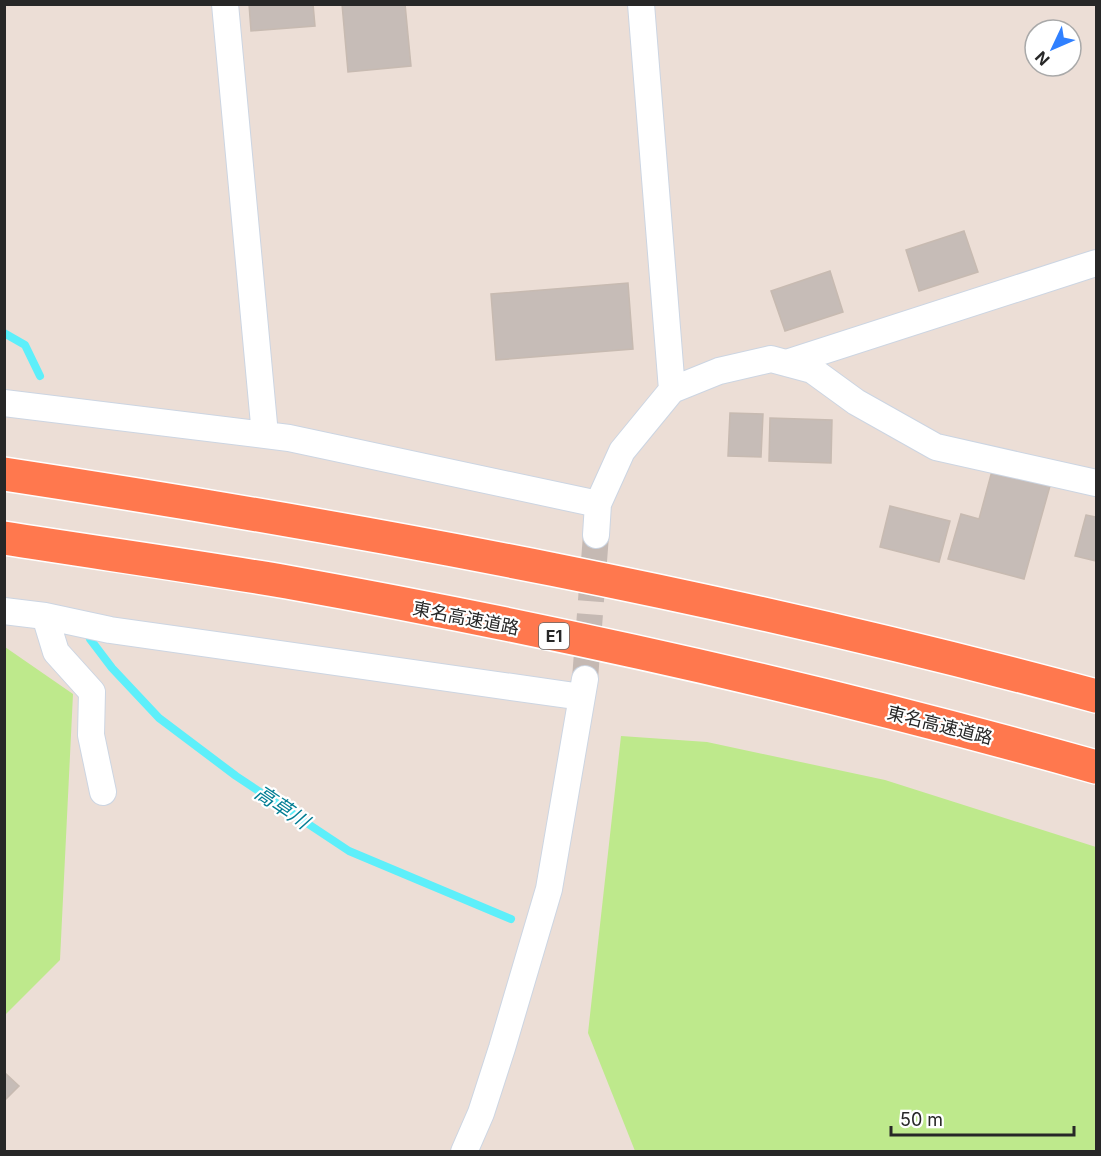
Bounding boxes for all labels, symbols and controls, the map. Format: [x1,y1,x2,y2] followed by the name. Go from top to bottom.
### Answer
[1023,18,1083,78] north arrow
[1031,47,1054,70] text: N
[411,597,521,639] street label: 東名高速道路
[539,623,569,649] road number: E1
[885,702,995,748] street label: 東名高速道路
[250,780,315,835] water label: 高草川
[891,1099,1074,1137] scale bar
[900,1109,943,1130] text: 50 m

